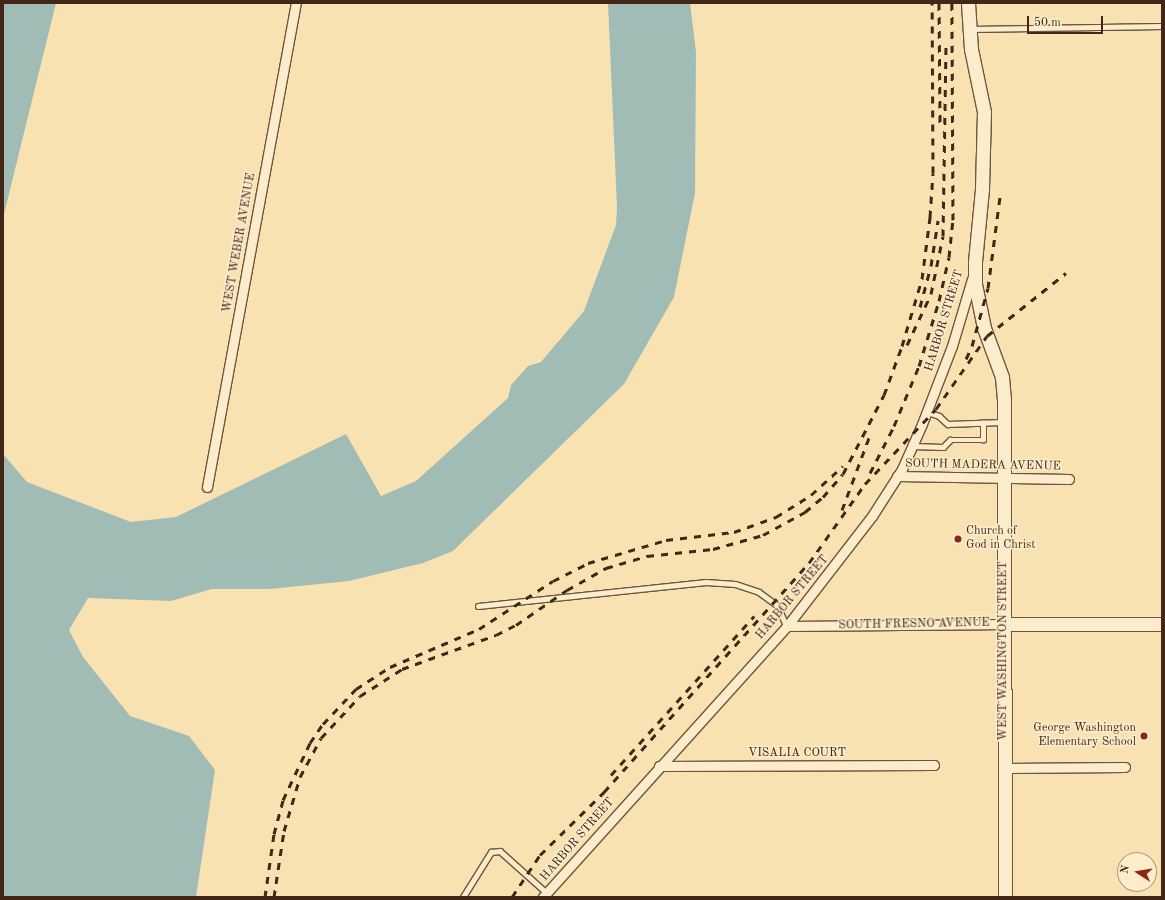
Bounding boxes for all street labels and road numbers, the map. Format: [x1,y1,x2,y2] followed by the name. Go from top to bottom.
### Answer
[221,172,259,314] street label: WEST WEBER AVENUE
[923,268,967,374] street label: HARBOR STREET
[905,457,1061,475] street label: SOUTH MADERA AVENUE
[754,553,832,643] street label: HARBOR STREET
[997,561,1011,741] street label: WEST WASHINGTON STREET
[838,616,990,634] street label: SOUTH FRESNO AVENUE
[748,747,846,761] street label: VISALIA COURT
[538,795,618,885] street label: HARBOR STREET

